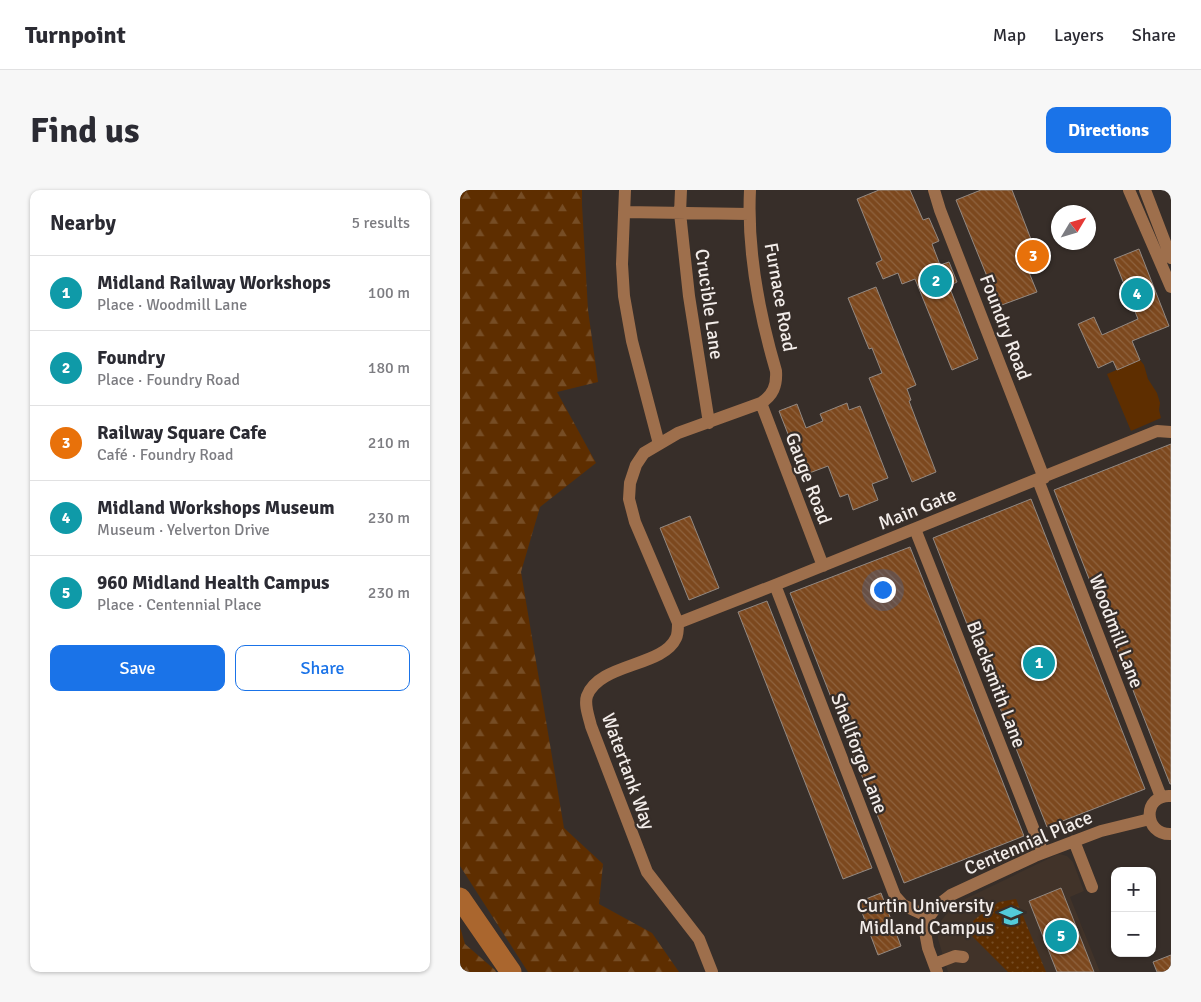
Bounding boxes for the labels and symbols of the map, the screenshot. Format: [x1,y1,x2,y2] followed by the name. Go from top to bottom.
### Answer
[1051,205,1096,250] north arrow
[1017,237,1049,275] pin: 3
[759,241,801,353] street label: Furnace Road
[689,247,729,361] street label: Crucible Lane
[920,262,952,300] pin: 2
[974,271,1036,384] street label: Foundry Road
[1121,275,1153,313] pin: 4
[780,429,837,528] street label: Gauge Road
[875,482,960,535] street label: Main Gate
[1083,571,1149,692] street label: Woodmill Lane
[870,577,896,603] your location
[961,617,1031,751] street label: Blacksmith Lane
[1023,644,1055,682] pin: 1
[825,690,893,817] street label: Shellforge Lane
[596,710,660,833] street label: Watertank Way
[961,805,1096,881] street label: Centennial Place
[856,894,994,940] place label: Curtin University Midland Campus
[998,903,1024,929] school or university icon: Curtin University Midland Campus
[1045,917,1077,955] pin: 5

